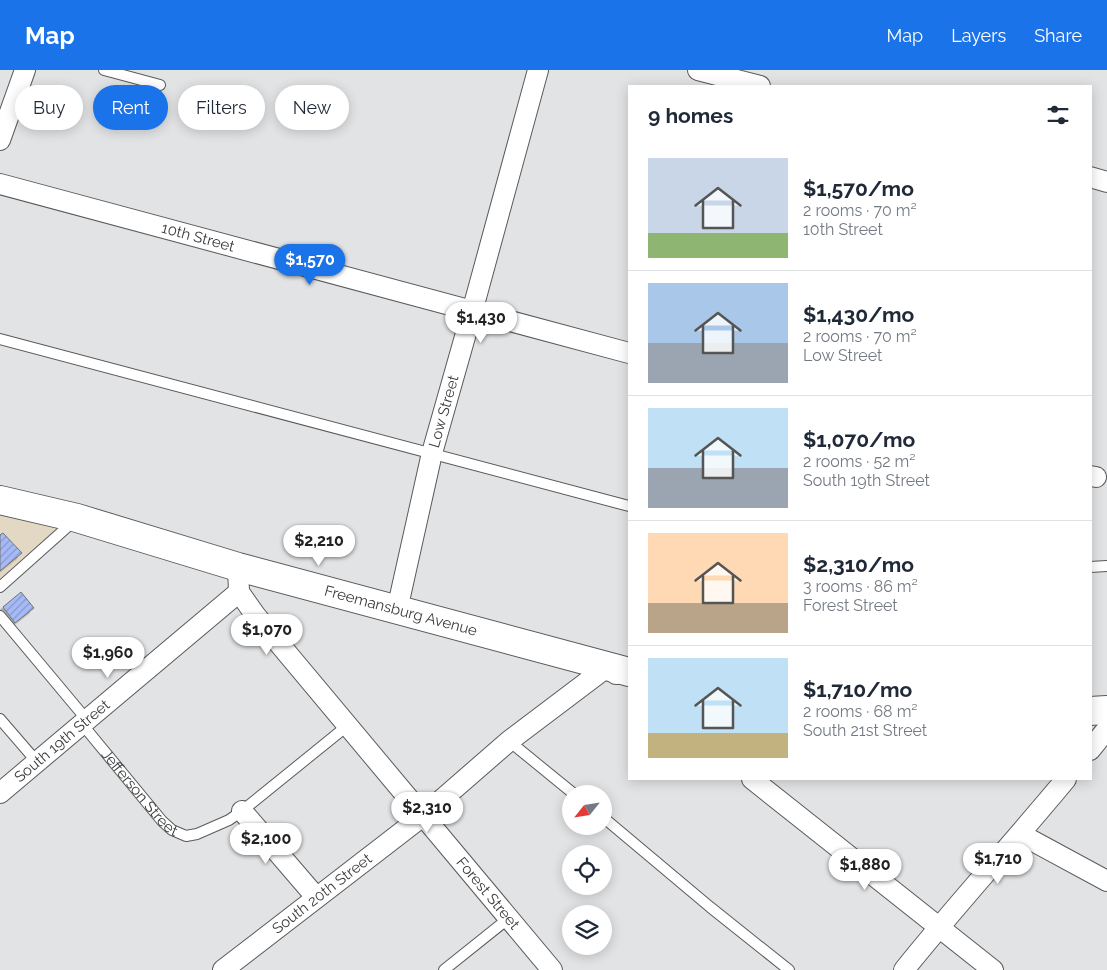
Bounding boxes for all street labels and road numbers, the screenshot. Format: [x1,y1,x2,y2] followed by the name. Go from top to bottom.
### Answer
[159,219,236,256] street label: 10th Street
[425,373,463,450] street label: Low Street
[322,582,479,640] street label: Freemansburg Avenue
[11,696,113,786] street label: South 19th Street
[98,746,180,840] street label: Jefferson Street
[269,850,375,938] street label: South 20th Street
[453,854,523,933] street label: Forest Street

